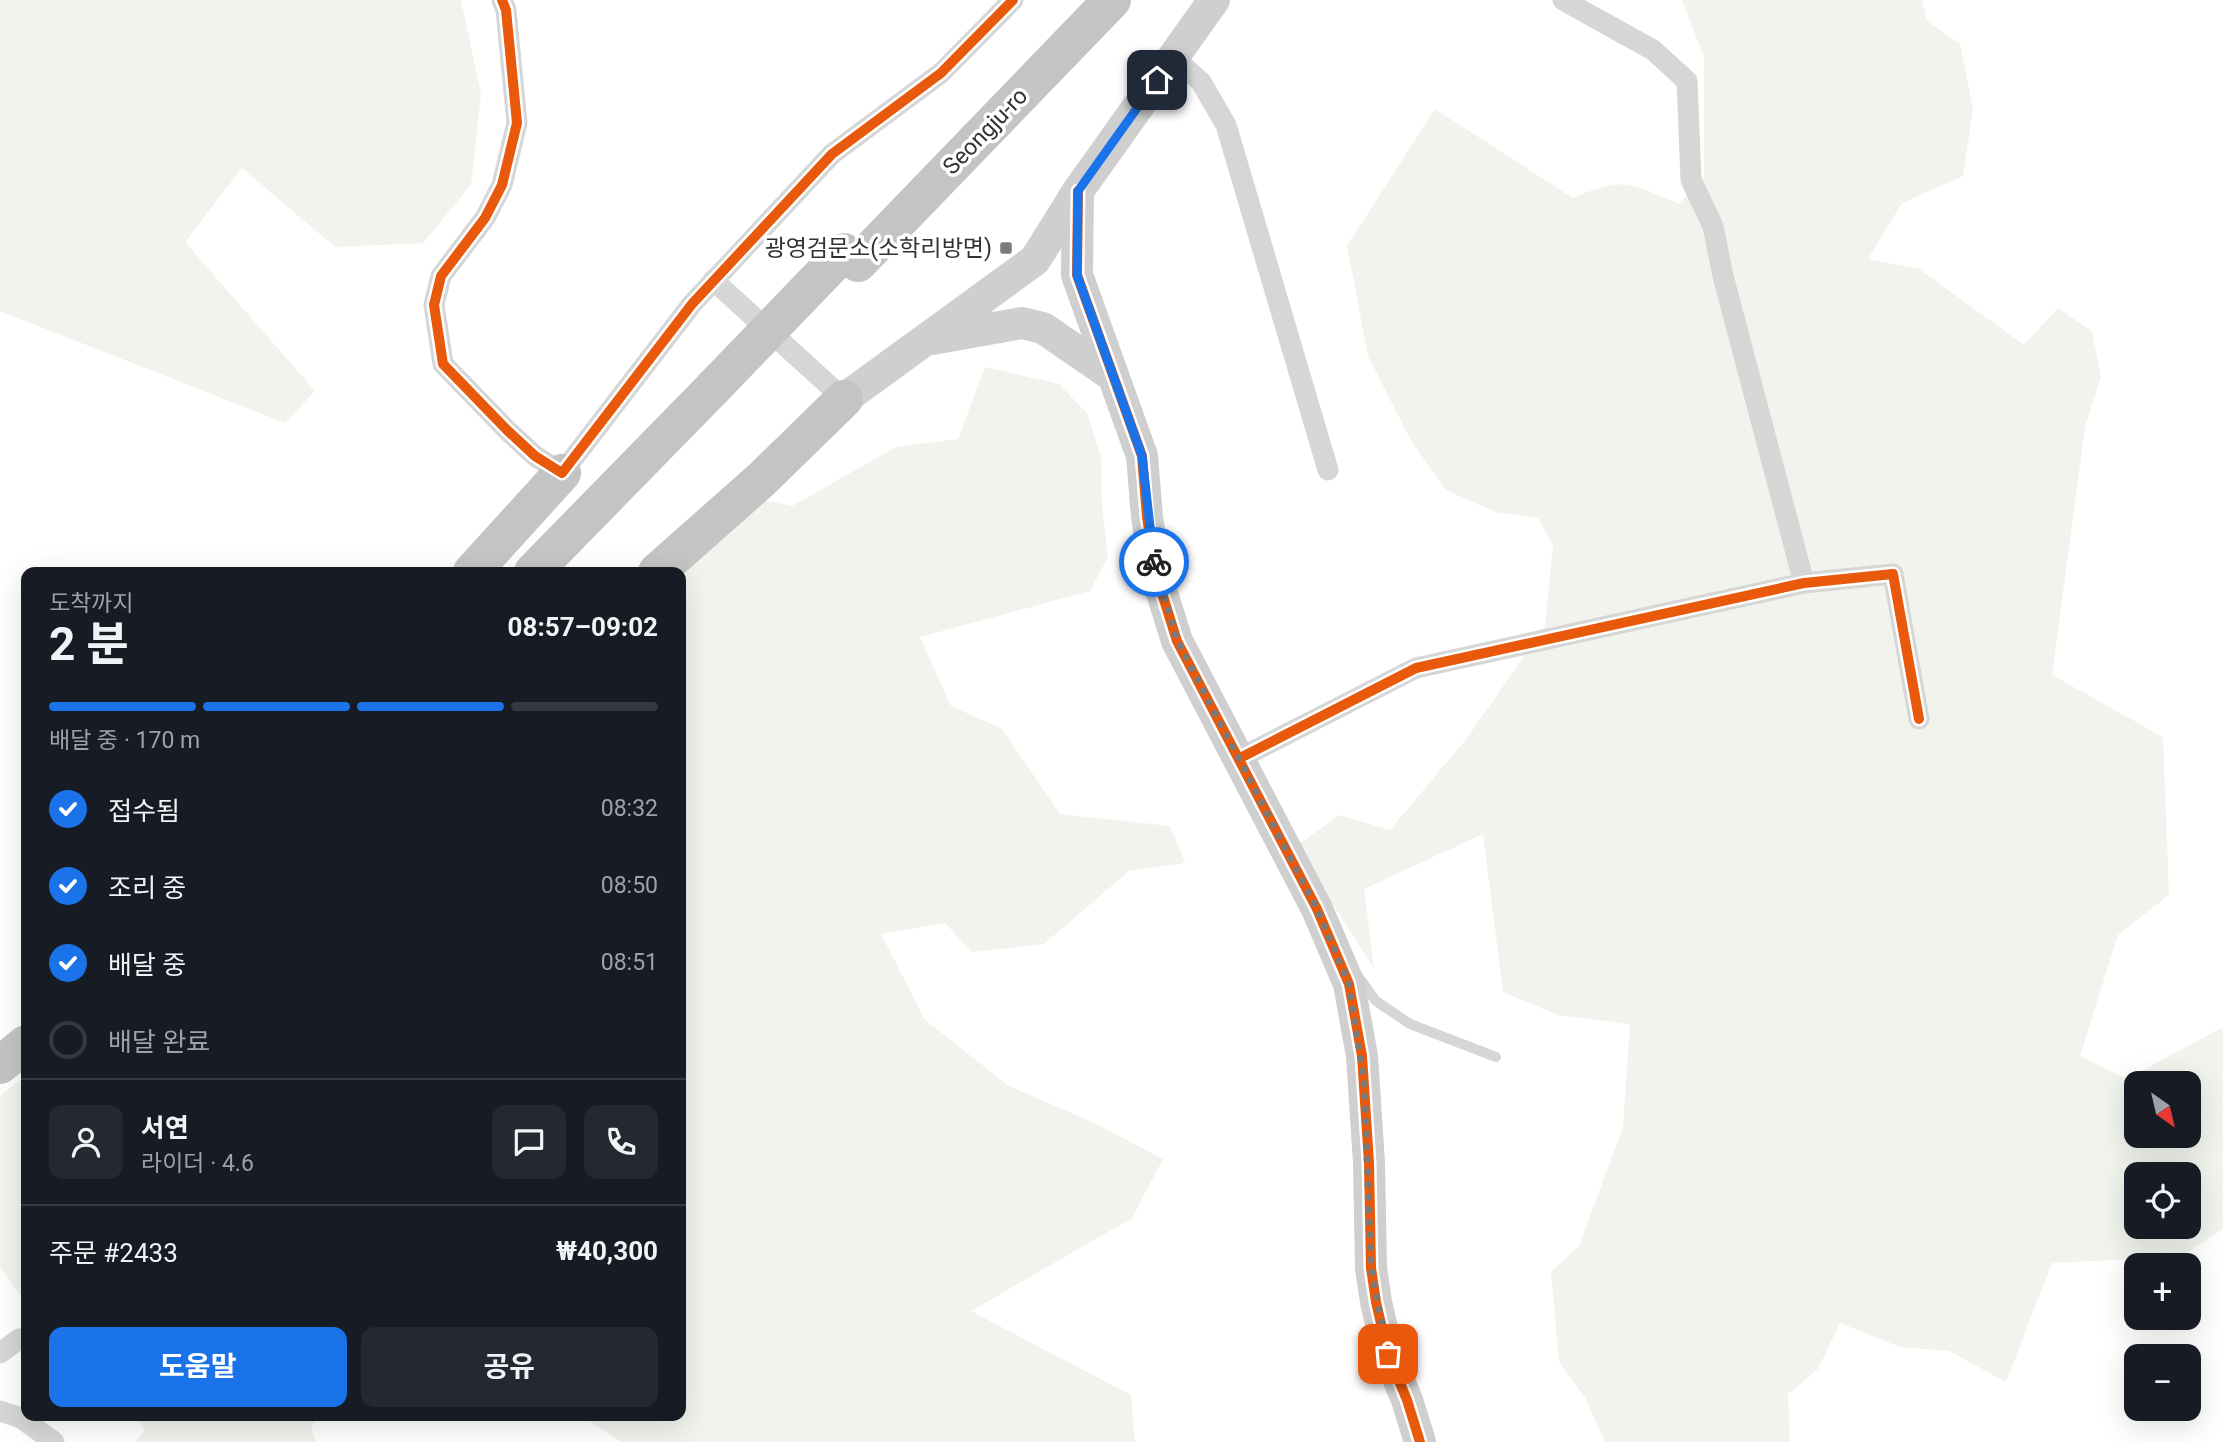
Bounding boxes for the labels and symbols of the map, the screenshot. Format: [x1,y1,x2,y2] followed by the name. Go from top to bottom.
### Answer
[1127,50,1187,110] pin
[938,82,1033,180] street label: Seongju-ro
[765,235,992,262] place label: 광영검문소(소학리방면)
[998,240,1014,256] marker: 광영검문소(소학리방면)
[1119,527,1189,597] courier
[2124,1071,2202,1148] north arrow
[1358,1324,1418,1384] pin

